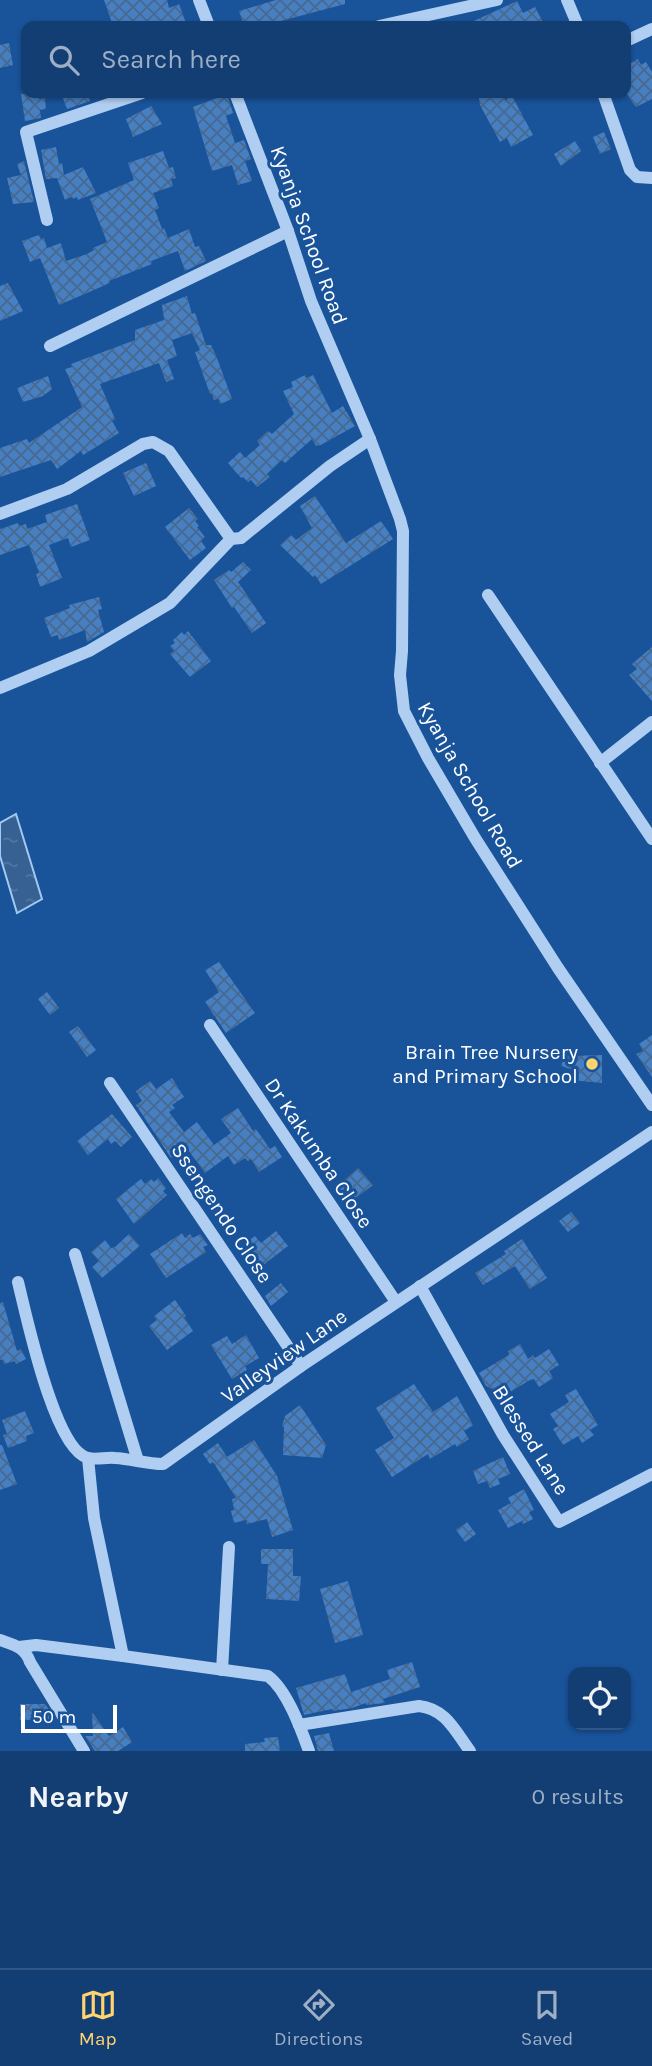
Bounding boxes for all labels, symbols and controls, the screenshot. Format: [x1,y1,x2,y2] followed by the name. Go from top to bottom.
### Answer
[21,21,631,98] search box
[45,41,83,79] icon: search
[101,44,241,75] text: Search here
[266,142,352,328] street label: Kyanja School Road
[413,697,527,873] street label: Kyanja School Road
[392,1040,578,1088] place label: Brain Tree Nursery and Primary School
[584,1056,600,1072] marker: Brain Tree Nursery and Primary School
[260,1073,378,1233] street label: Dr Kakumba Close
[166,1139,278,1287] street label: Ssengendo Close
[217,1304,351,1408] street label: Valleyview Lane
[488,1381,574,1499] street label: Blessed Lane
[568,1667,631,1730] map controls
[568,1667,631,1730] button: locate
[21,1702,117,1734] scale bar
[32,1706,76,1728] text: 50 m
[28,1779,128,1815] text: Nearby
[532,1783,624,1810] text: 0 results
[79,1986,117,2050] tab: Map
[274,1986,363,2050] tab: Directions
[521,1986,573,2050] tab: Saved

